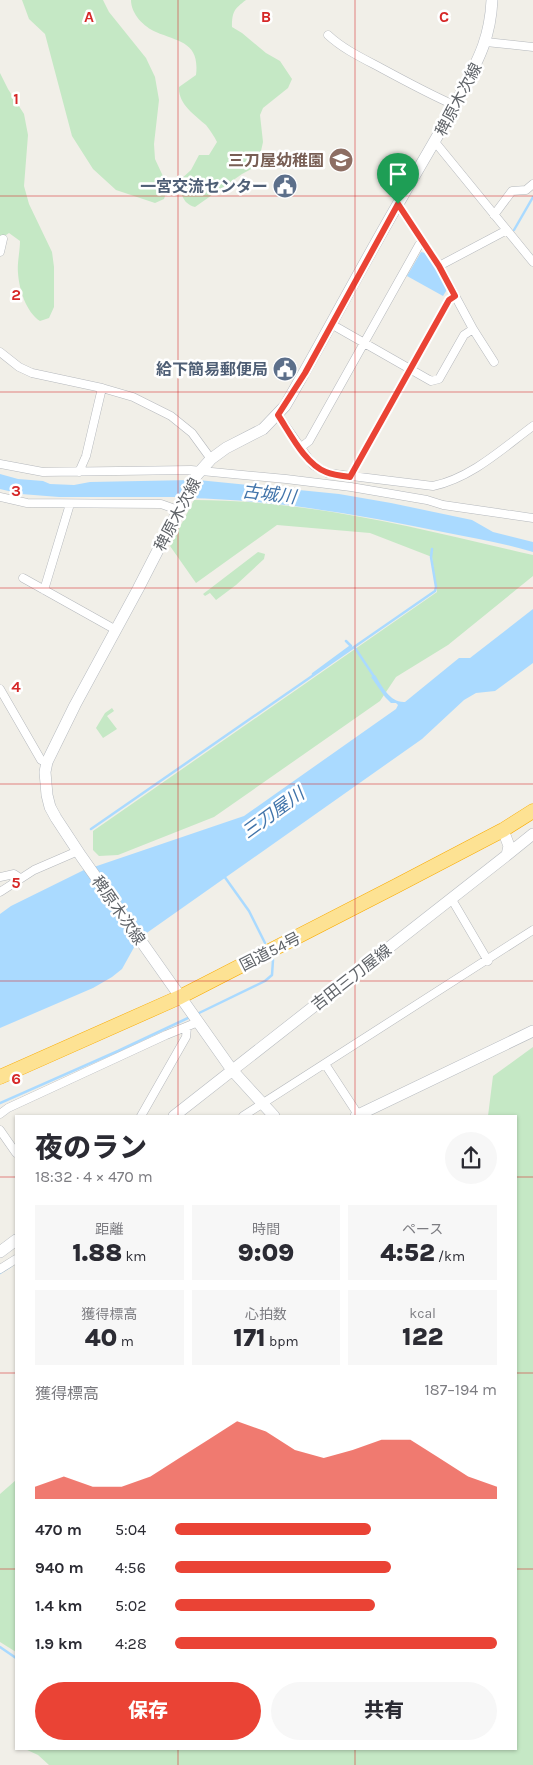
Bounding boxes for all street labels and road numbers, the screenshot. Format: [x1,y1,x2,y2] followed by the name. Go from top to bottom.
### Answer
[431,59,486,139] street label: 稗原木次線
[150,474,205,554] street label: 稗原木次線
[88,872,149,949] street label: 稗原木次線
[237,928,304,975] street label: 国道54号
[308,940,395,1014] street label: 吉田三刀屋線

